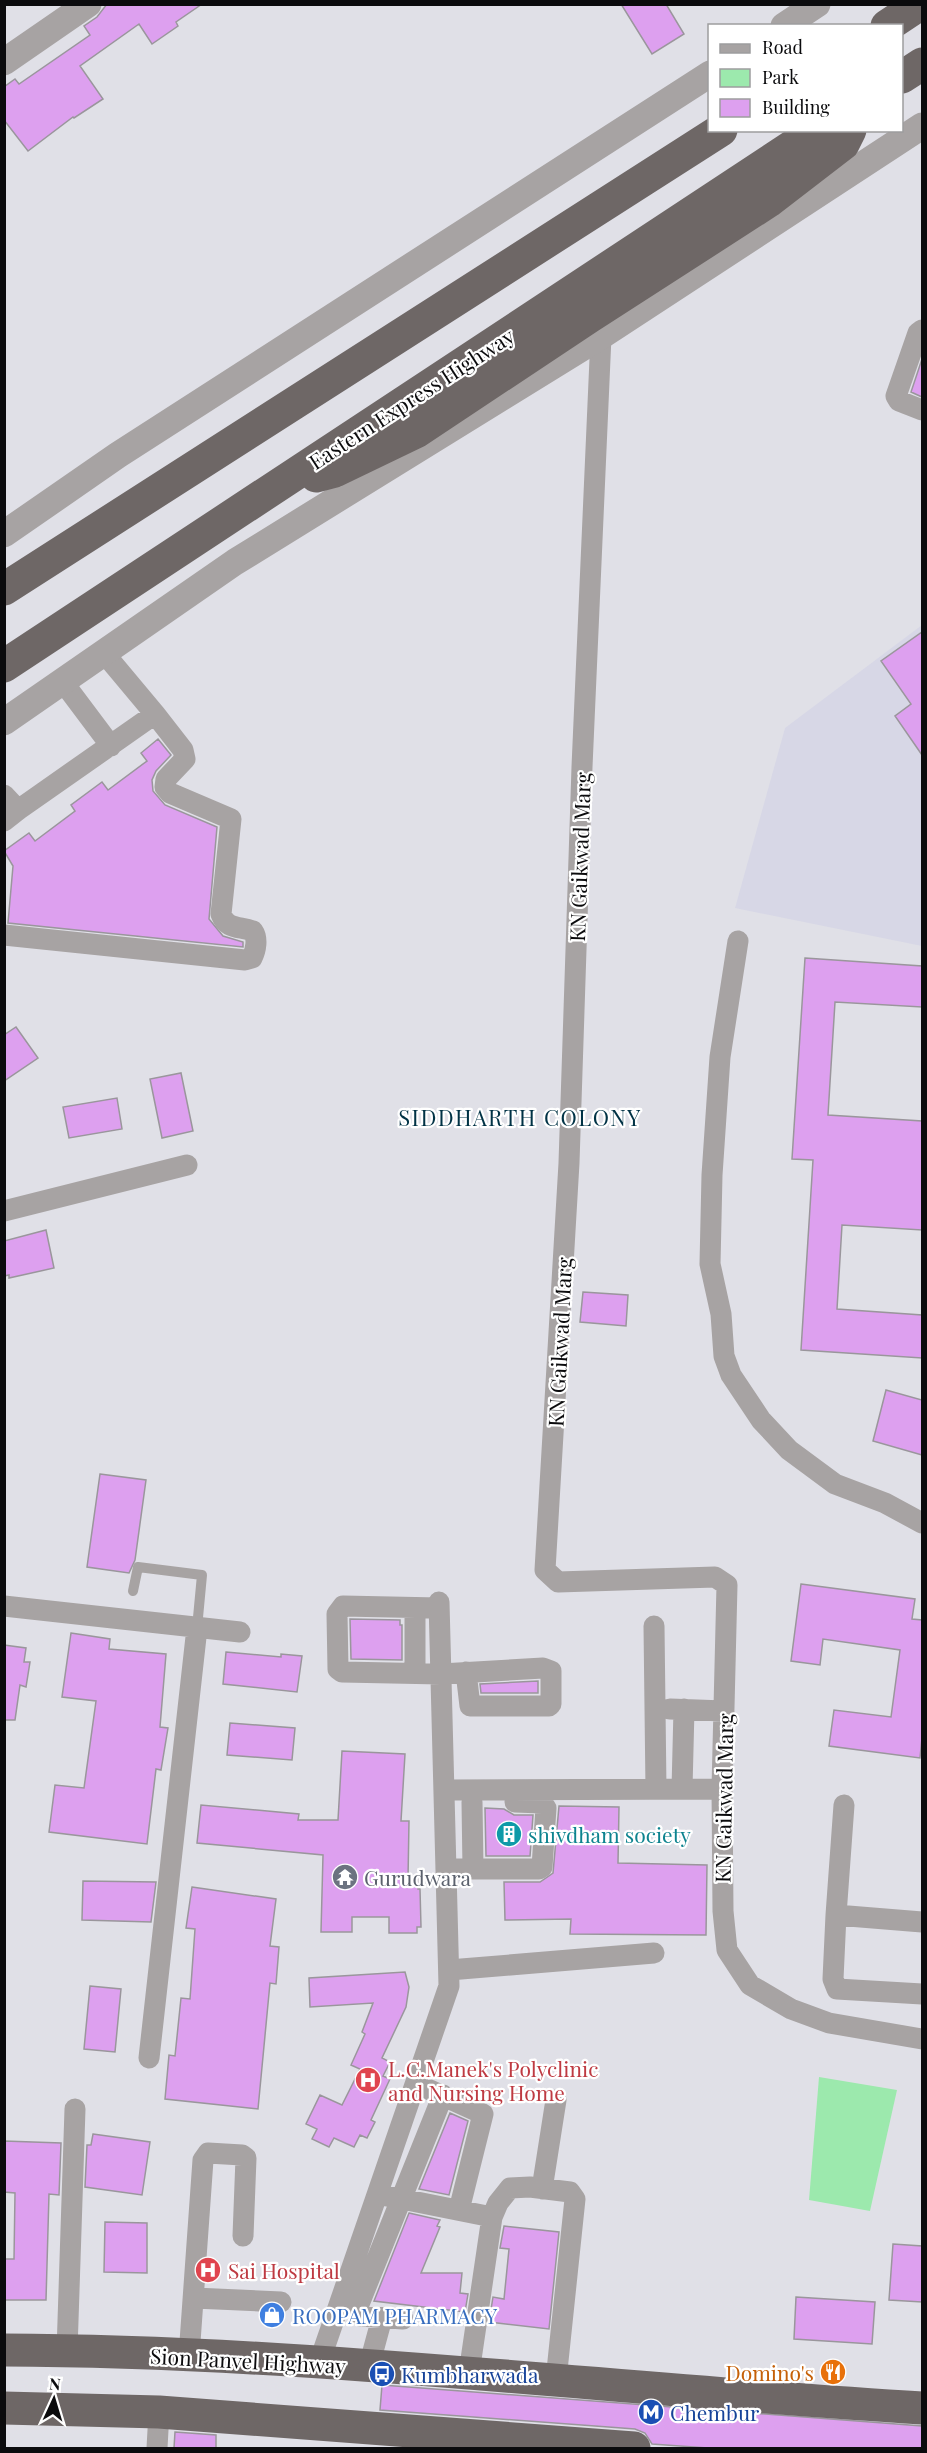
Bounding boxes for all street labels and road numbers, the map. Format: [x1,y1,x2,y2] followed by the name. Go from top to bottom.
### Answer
[303,321,519,475] street label: Eastern Express Highway
[562,772,596,942] street label: KN Gaikwad Marg
[541,1257,577,1427] street label: KN Gaikwad Marg
[708,1713,738,1883] street label: KN Gaikwad Marg
[149,2341,347,2379] street label: Sion Panvel Highway

